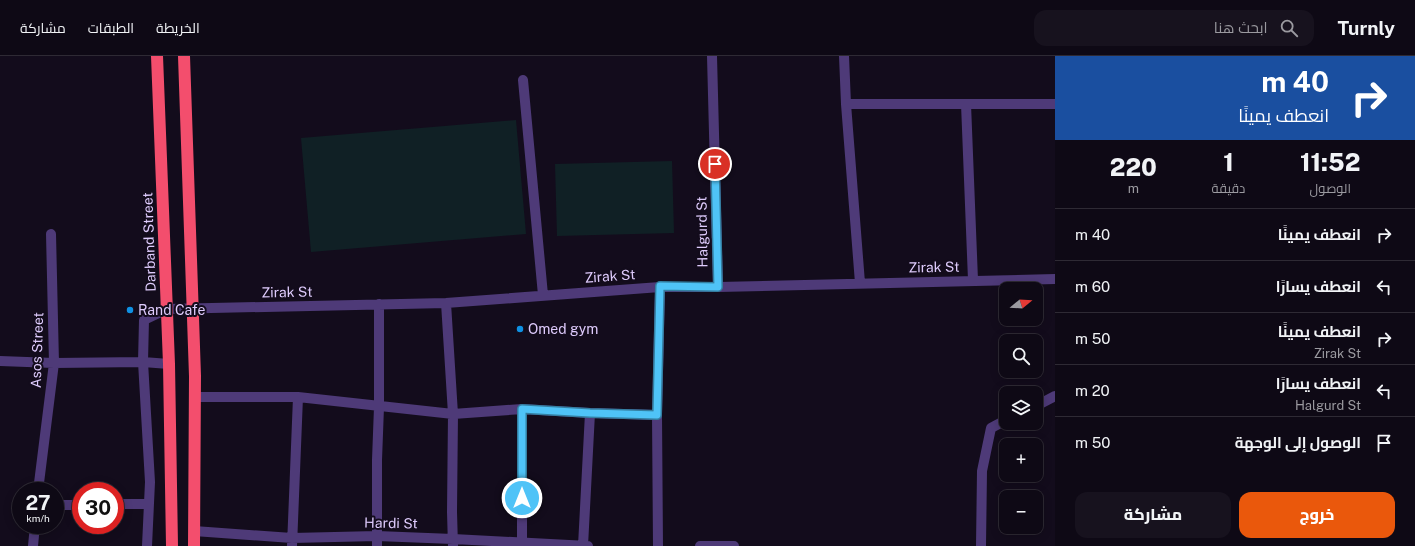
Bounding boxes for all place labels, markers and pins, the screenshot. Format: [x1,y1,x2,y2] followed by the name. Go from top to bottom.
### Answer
[698,147,732,181] pin
[138,302,205,318] place label: Rand Cafe
[125,305,135,315] marker: Rand Cafe
[528,321,598,337] place label: Omed gym
[515,324,525,334] marker: Omed gym

